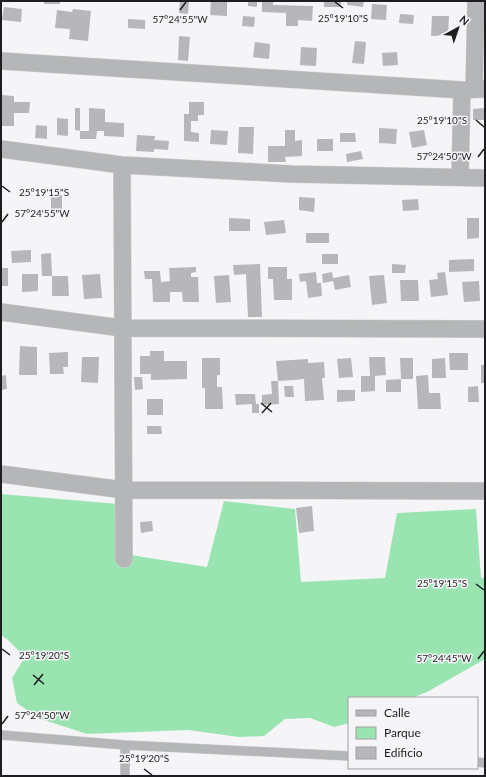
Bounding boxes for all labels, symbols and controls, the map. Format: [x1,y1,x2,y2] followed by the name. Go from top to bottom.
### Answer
[438,8,478,48] north arrow
[318,12,368,24] text: 25°19'10"S
[457,12,472,28] text: N
[152,13,208,25] text: 57°24'55"W
[417,114,467,126] text: 25°19'10"S
[416,150,472,162] text: 57°24'50"W
[19,186,69,198] text: 25°19'15"S
[14,207,70,219] text: 57°24'55"W
[417,577,467,589] text: 25°19'15"S
[19,649,69,661] text: 25°19'20"S
[416,652,472,664] text: 57°24'45"W
[348,697,478,769] legend
[384,705,410,720] text: Calle
[14,709,70,721] text: 57°24'50"W
[384,725,421,740] text: Parque
[384,745,423,760] text: Edificio
[119,752,169,764] text: 25°19'20"S

